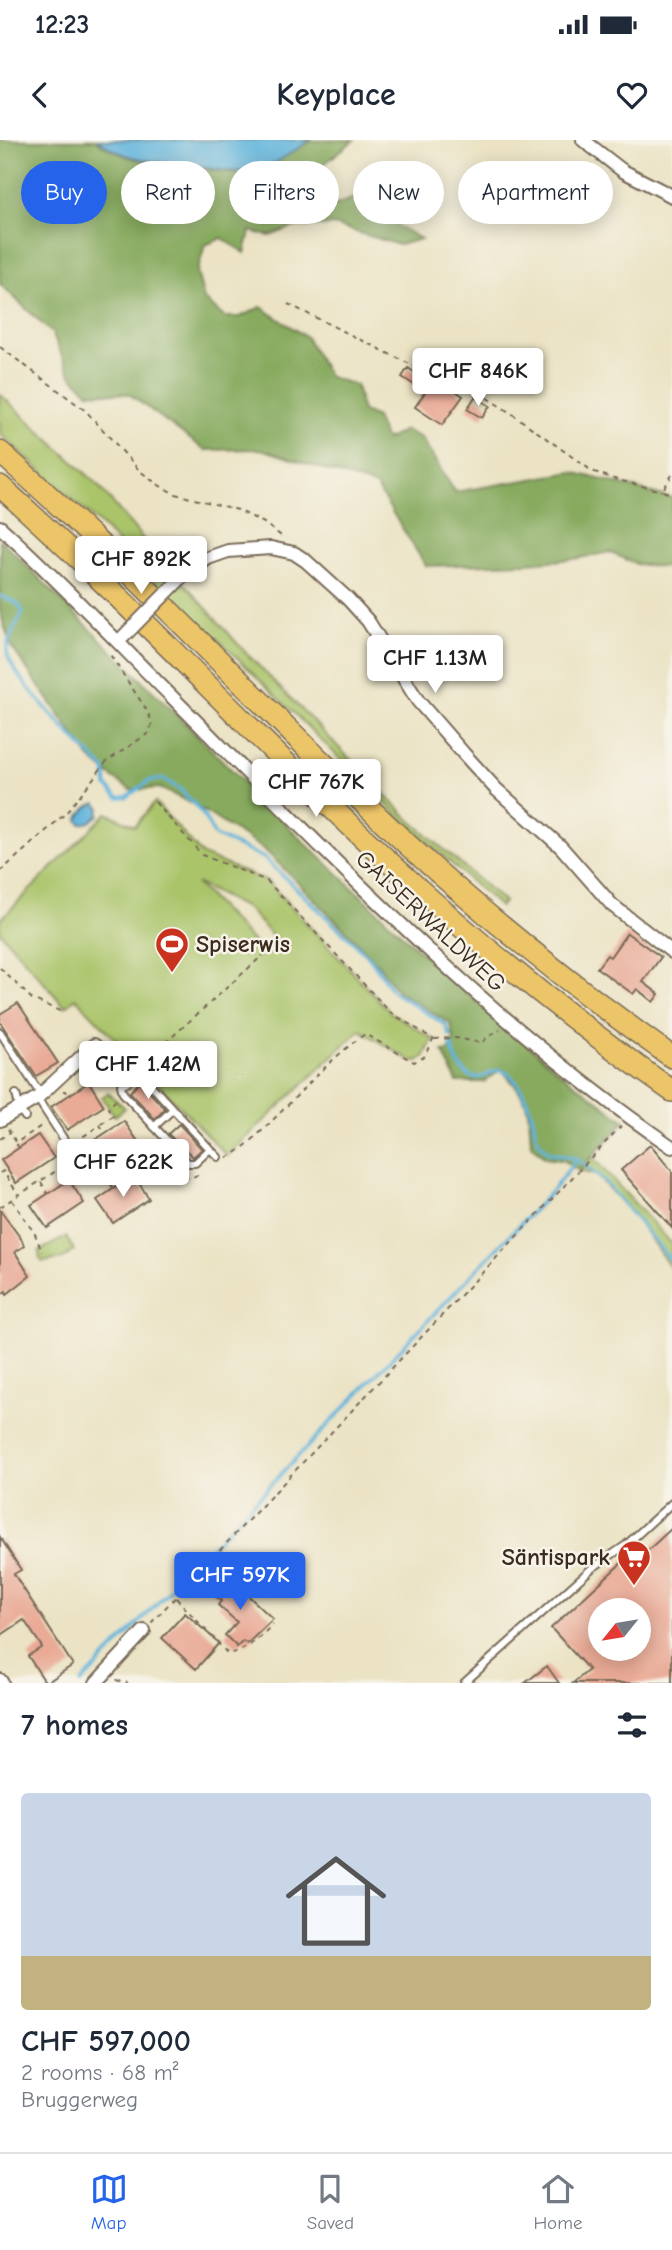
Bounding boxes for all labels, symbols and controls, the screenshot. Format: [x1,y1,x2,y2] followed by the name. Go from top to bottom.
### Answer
[35,10,89,40] text: 12:23
[21,76,59,114] icon: back
[276,76,396,113] text: Keyplace
[613,76,651,114] icon: heart
[21,161,107,224] chip: Buy
[121,161,215,224] chip: Rent
[229,161,339,224] chip: Filters
[353,161,444,224] chip: New
[458,161,613,224] chip: Apartment
[406,348,550,408] pin: CHF 846K
[428,357,528,384] text: CHF 846K
[69,536,213,596] pin: CHF 892K
[91,545,191,572] text: CHF 892K
[355,636,515,695] pin: CHF 1.13M
[383,644,487,671] text: CHF 1.13M
[244,760,388,819] pin: CHF 767K
[268,768,364,795] text: CHF 767K
[350,844,512,998] street label: GAISERWALDWEG
[153,925,191,974] sports icon: Spiserwis
[196,930,290,958] place label: Spiserwis
[68,1042,228,1101] pin: CHF 1.42M
[95,1050,201,1077] text: CHF 1.42M
[51,1140,195,1199] pin: CHF 622K
[73,1148,173,1175] text: CHF 622K
[615,1538,653,1587] supermarket icon: Säntispark
[502,1543,610,1571] place label: Säntispark
[168,1552,312,1612] pin: CHF 597K
[190,1561,290,1588] text: CHF 597K
[588,1598,651,1661] north arrow
[588,1598,651,1661] map controls
[613,1706,651,1744] icon: filters
[21,1708,128,1743] text: 7 homes
[273,1838,399,1964] icon: home
[21,2024,191,2059] text: CHF 597,000
[21,2059,179,2086] text: 2 rooms · 68 m²
[21,2086,138,2113] text: Bruggerweg
[90,2170,128,2234] tab: Map
[307,2170,354,2234] tab: Saved
[533,2170,582,2234] tab: Home

